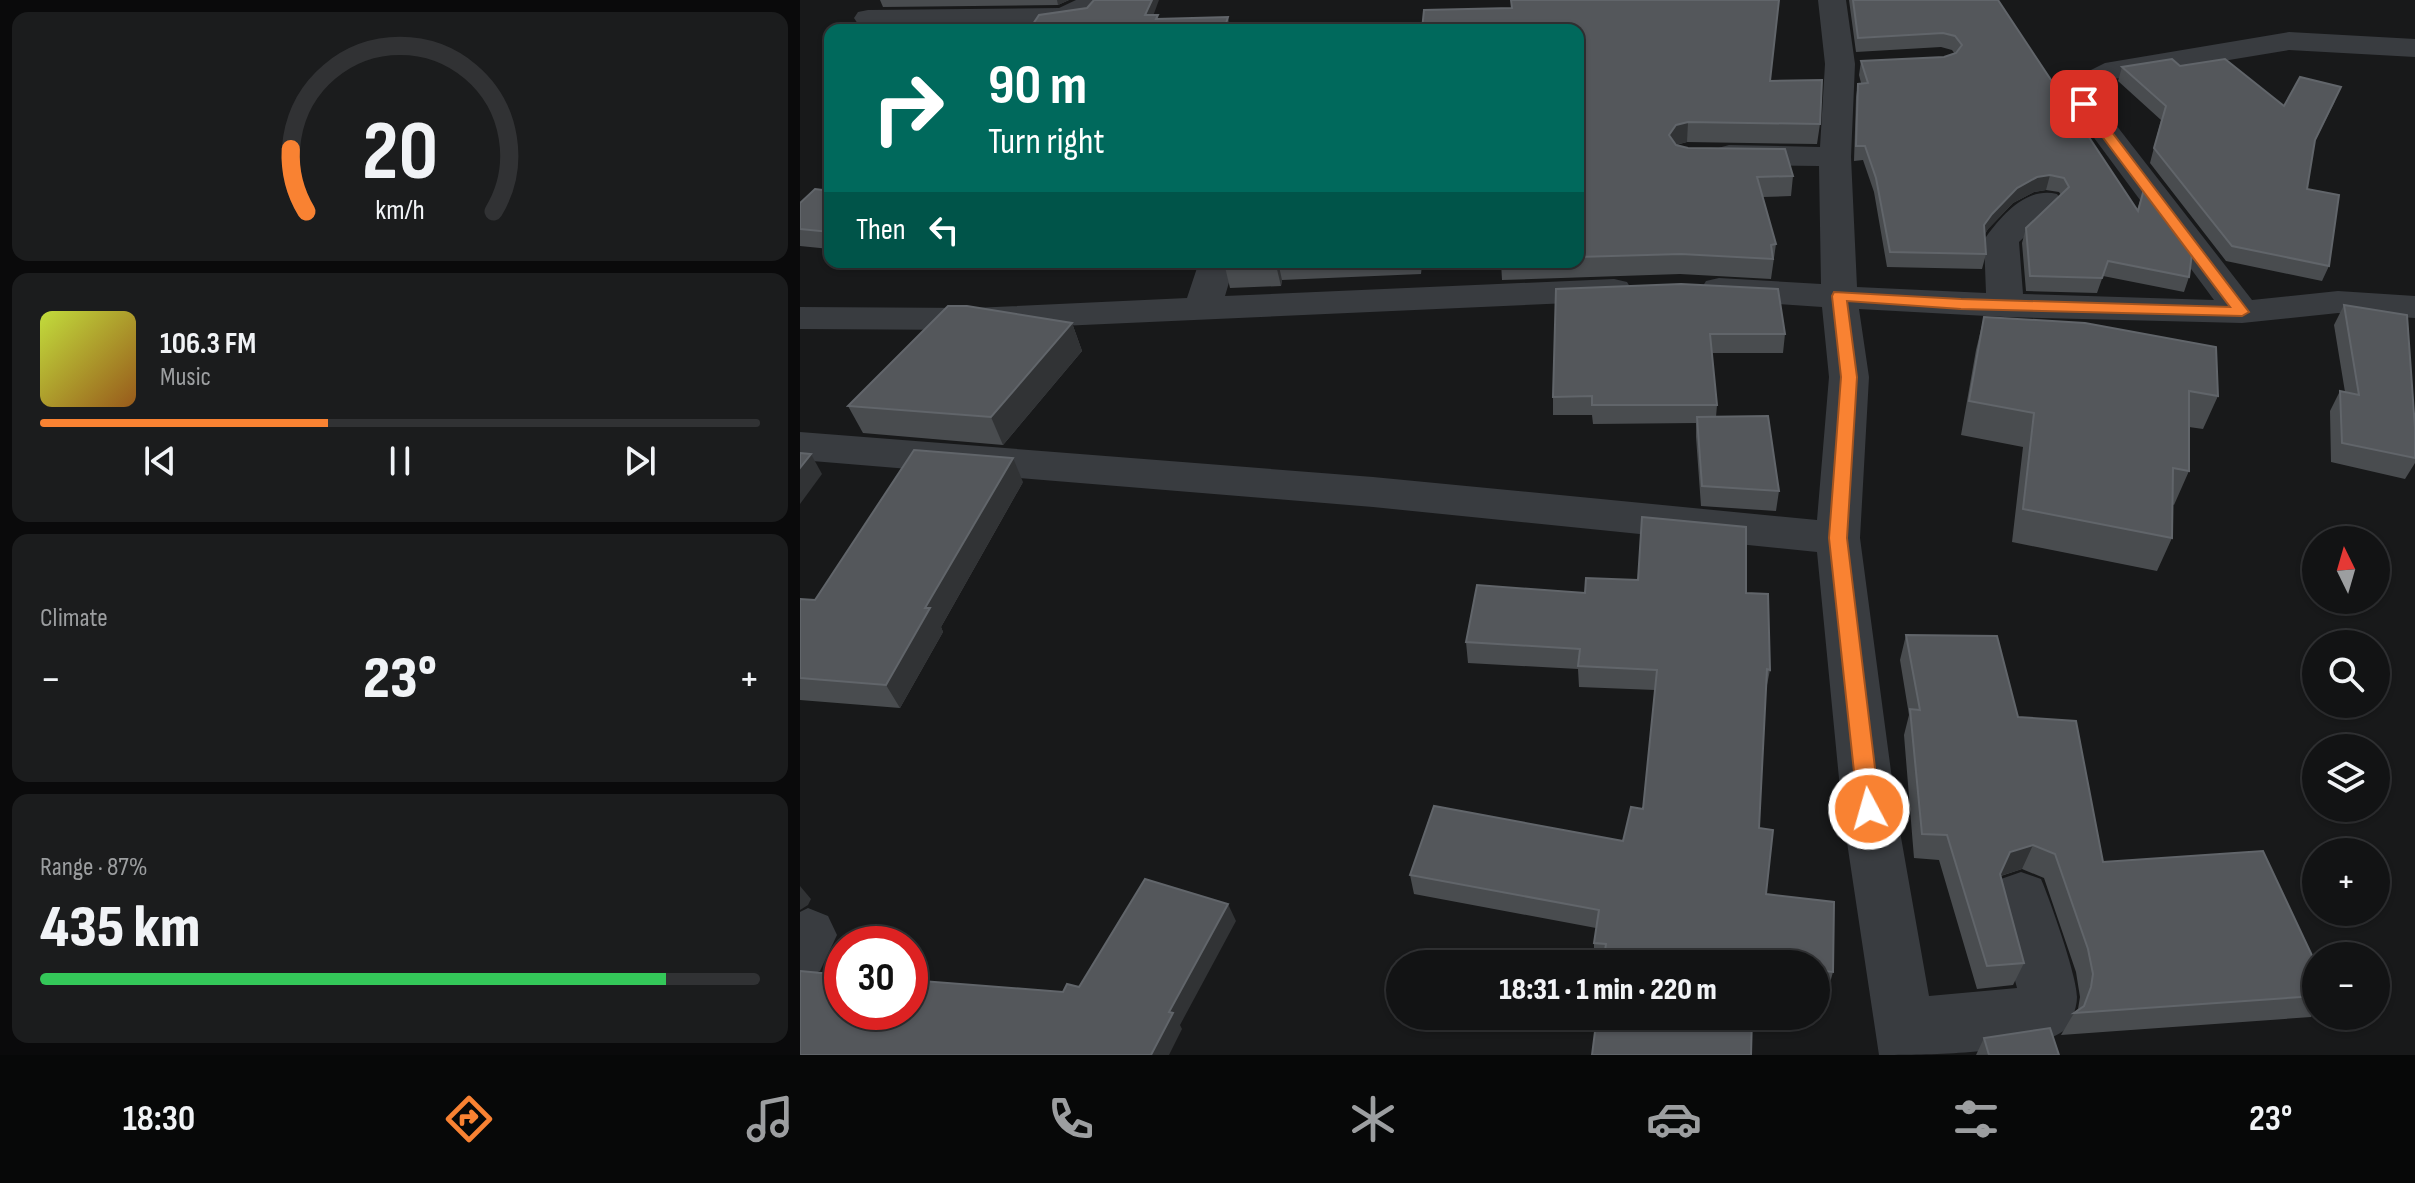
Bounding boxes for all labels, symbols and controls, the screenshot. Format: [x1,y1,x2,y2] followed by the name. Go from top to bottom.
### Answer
[988,53,1087,120] text: 90 m
[856,56,960,160] icon: right
[2050,70,2118,138] pin
[2062,82,2106,126] icon: arrive
[362,103,438,203] text: 20
[988,121,1105,164] text: Turn right
[375,194,425,229] text: km/h
[922,208,966,252] icon: left
[856,212,906,248] text: Then
[160,326,256,362] text: 106.3 FM
[160,362,211,393] text: Music
[138,439,182,483] icon: previous
[378,439,422,483] icon: pause
[618,439,662,483] icon: next
[2302,526,2390,614] north arrow
[2302,526,2390,1030] map controls
[40,603,108,634] text: Climate
[2302,630,2390,718] button: search
[363,643,437,715] text: 23°
[40,653,62,706] text: −
[738,653,760,706] text: +
[2302,734,2390,822] button: layers
[1827,767,1911,851] position arrow
[2302,838,2390,926] button: +
[40,852,147,883] text: Range · 87%
[40,892,200,964] text: 435 km
[824,926,928,1030] speed limit sign: 30
[2302,942,2390,1030] button: −
[1499,972,1717,1008] text: 18:31 · 1 min · 220 m
[441,1091,497,1147] icon: directions
[742,1091,798,1147] icon: music
[1043,1091,1099,1147] icon: phone
[1345,1091,1401,1147] icon: climate
[1646,1091,1702,1147] icon: car
[1948,1091,2004,1147] icon: filters
[123,1098,195,1141] text: 18:30
[2249,1098,2292,1141] text: 23°

